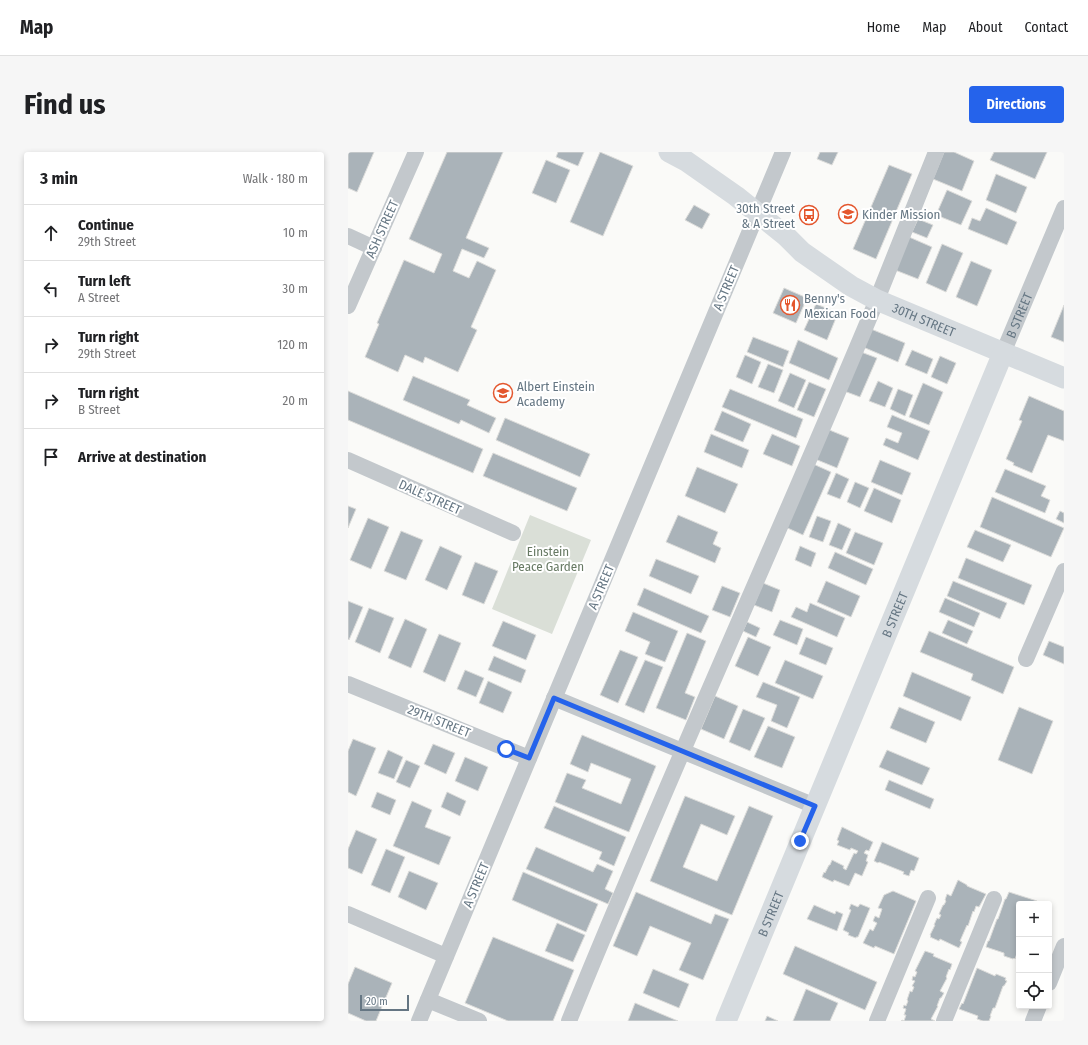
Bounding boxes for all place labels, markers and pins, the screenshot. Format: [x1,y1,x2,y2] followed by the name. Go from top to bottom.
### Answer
[736,201,796,231] place label: 30th Street & A Street
[837,203,859,225] school or university icon: Kinder Mission
[798,204,820,226] bus stop icon: 30th Street & A Street
[862,207,940,222] place label: Kinder Mission
[804,291,876,321] place label: Benny's Mexican Food
[779,294,801,316] restaurant icon: Benny's Mexican Food
[517,379,595,409] place label: Albert Einstein Academy
[492,382,514,404] school or university icon: Albert Einstein Academy

